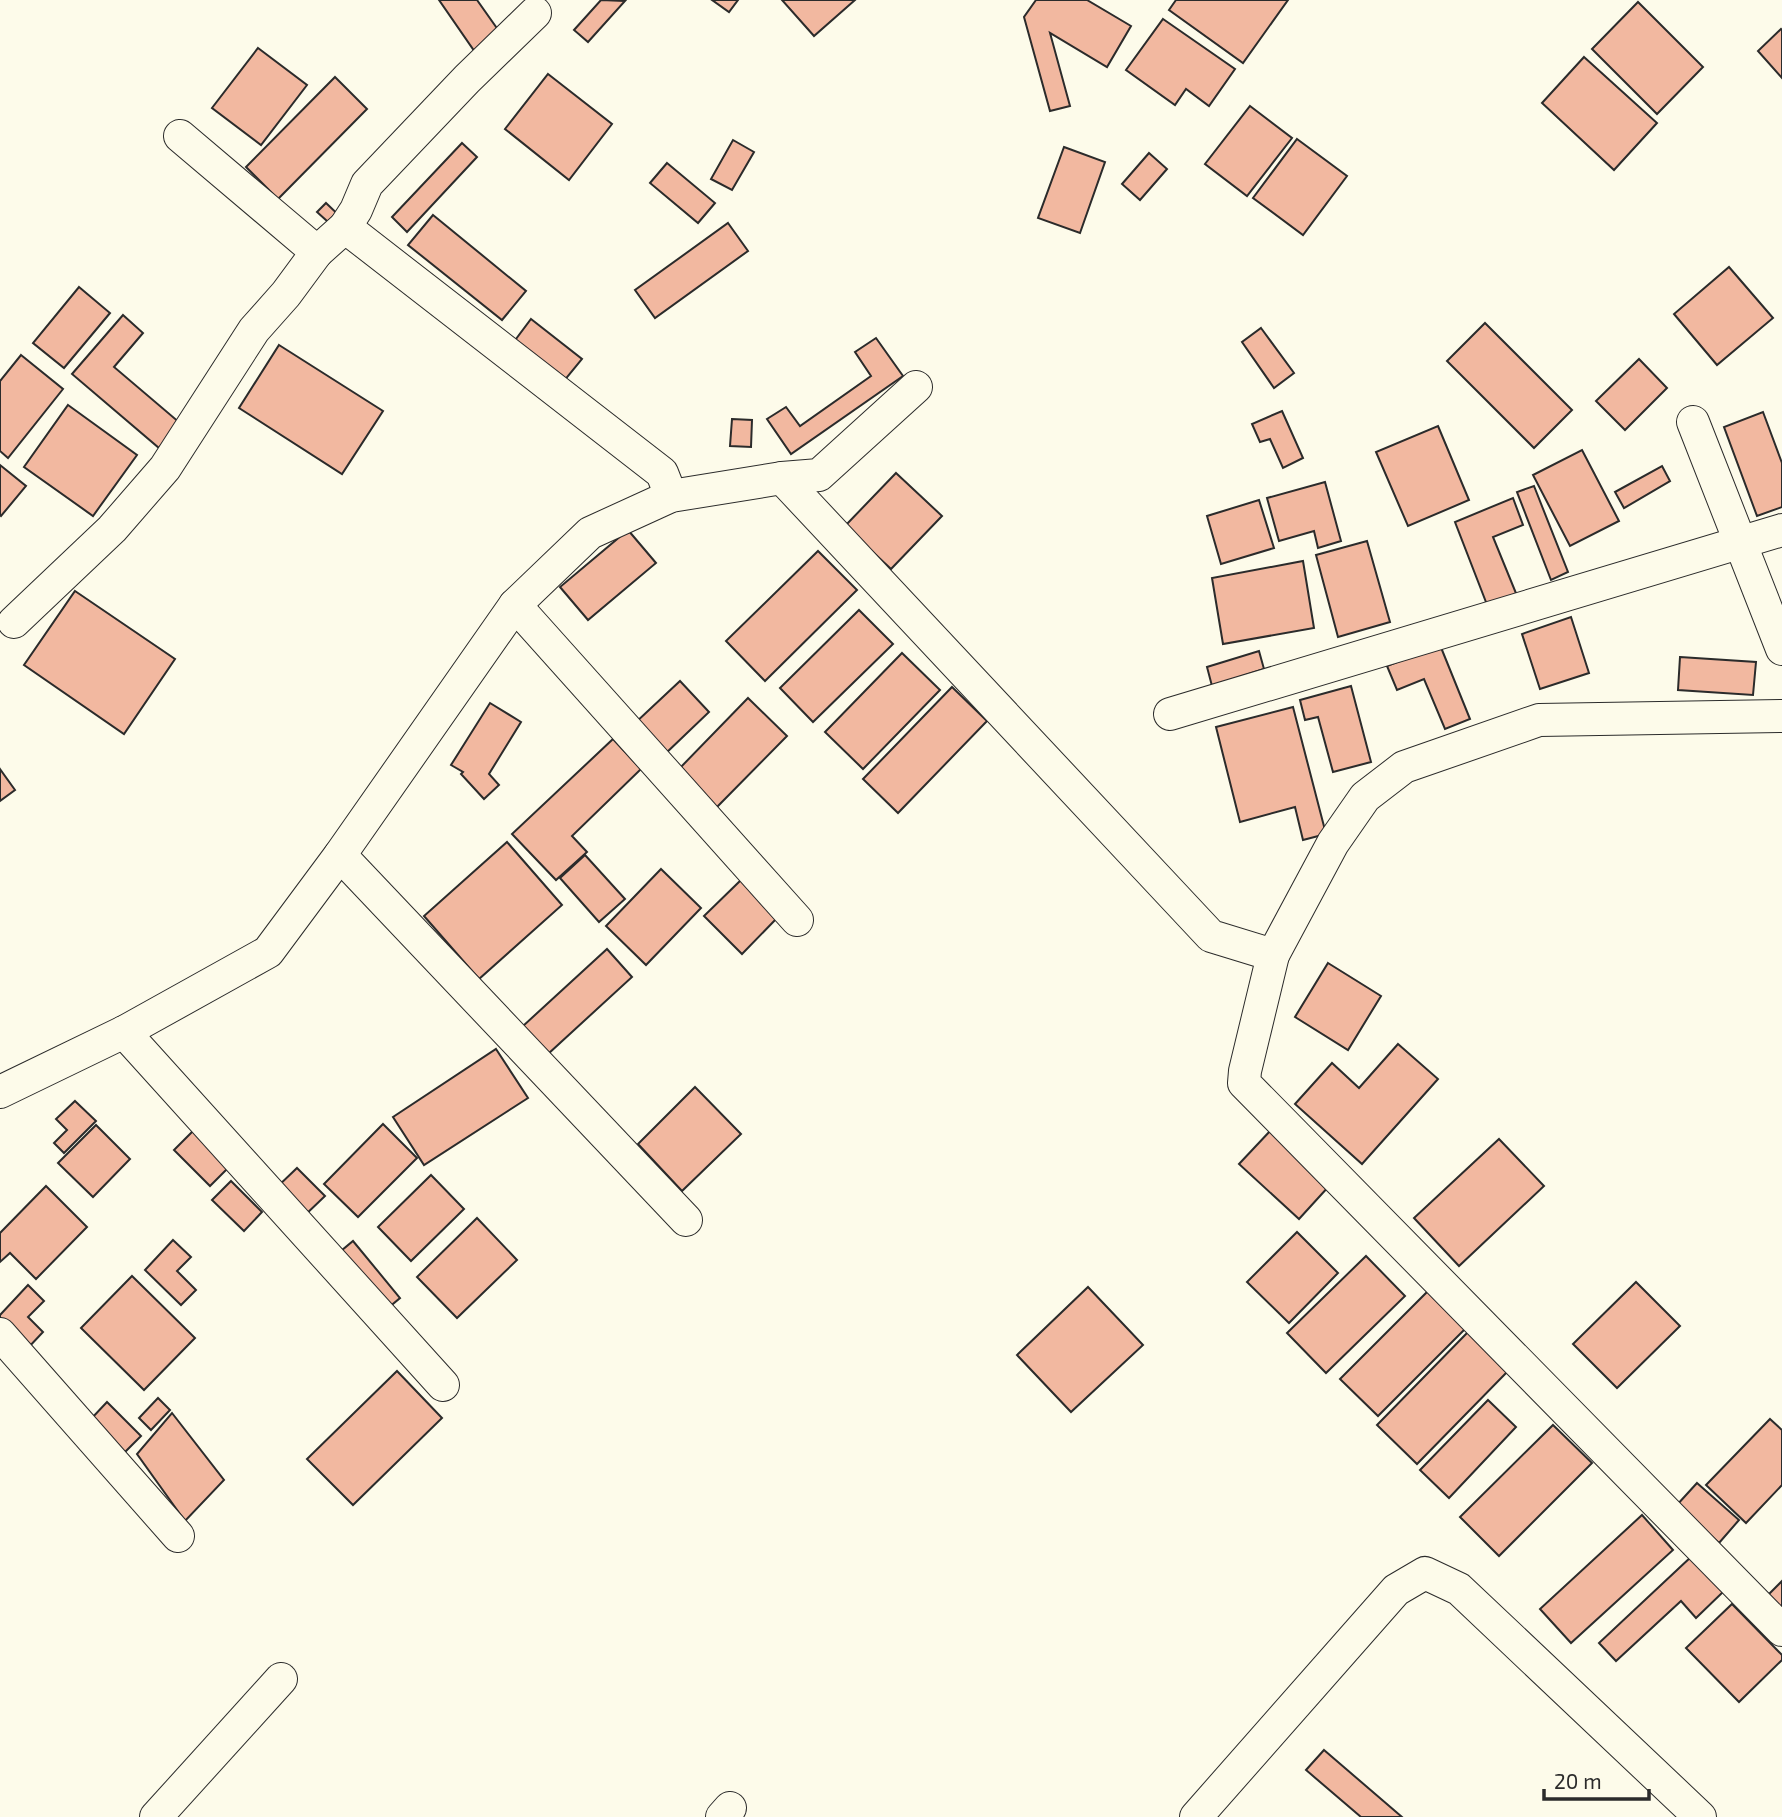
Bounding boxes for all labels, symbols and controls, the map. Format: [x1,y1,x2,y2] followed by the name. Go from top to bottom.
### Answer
[1544,1758,1649,1802] scale bar
[1554,1768,1602,1793] text: 20 m

